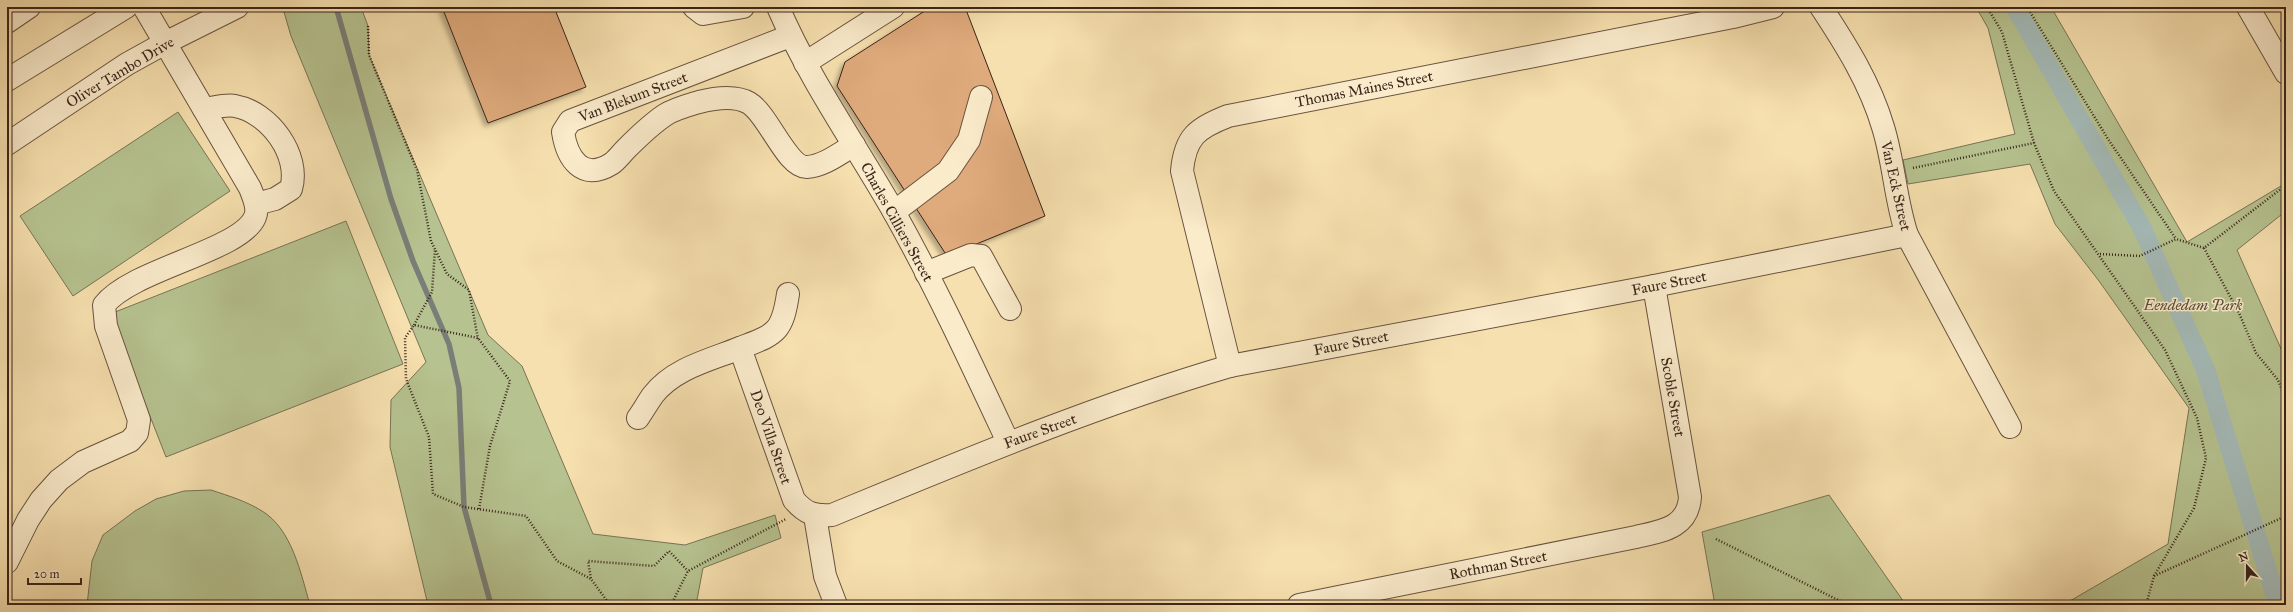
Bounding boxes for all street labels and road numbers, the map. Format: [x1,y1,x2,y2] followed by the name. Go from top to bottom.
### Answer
[63,33,177,111] street label: Oliver Tambo Drive
[1294,67,1435,111] street label: Thomas Maines Street
[575,68,691,126] street label: Van Blekum Street
[1877,138,1915,233] street label: Van Eck Street
[857,159,938,285] street label: Charles Cilliers Street
[1630,267,1709,299] street label: Faure Street
[1312,327,1391,359] street label: Faure Street
[1657,356,1689,439] street label: Scoble Street
[746,388,796,487] street label: Deo Villa Street
[1001,409,1079,452] street label: Faure Street
[1448,547,1549,583] street label: Rothman Street

